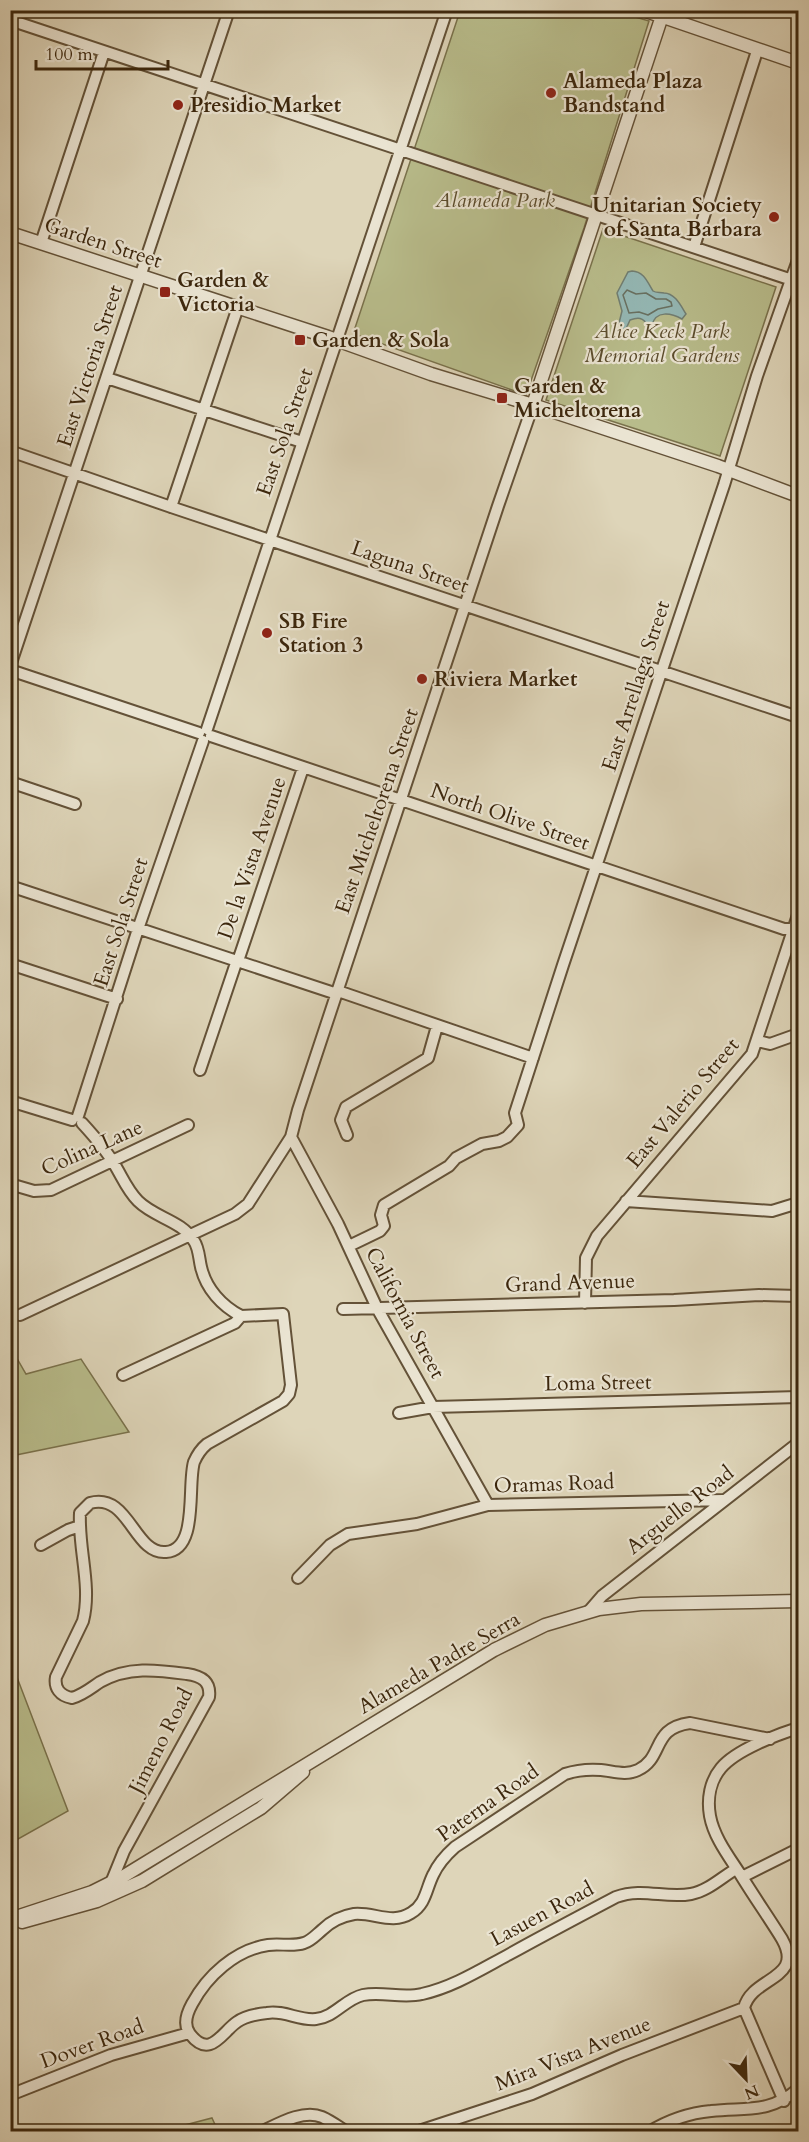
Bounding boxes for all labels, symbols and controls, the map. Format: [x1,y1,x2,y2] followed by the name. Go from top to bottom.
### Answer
[36,33,168,71] scale bar
[45,42,93,67] text: 100 m
[563,67,703,120] place label: Alameda Plaza Bandstand
[544,86,558,100] marker: Alameda Plaza Bandstand
[190,91,342,120] place label: Presidio Market
[171,98,185,112] marker: Presidio Market
[434,186,555,215] park label: Alameda Park
[592,191,763,244] place label: Unitarian Society of Santa Barbara
[40,210,166,276] street label: Garden Street
[767,210,781,224] marker: Unitarian Society of Santa Barbara
[177,266,270,319] place label: Garden & Victoria
[50,281,130,451] street label: East Victoria Street
[158,285,172,299] marker: Garden & Victoria
[584,317,740,370] park label: Alice Keck Park Memorial Gardens
[312,326,450,355] place label: Garden & Sola
[293,333,307,347] marker: Garden & Sola
[250,364,321,500] street label: East Sola Street
[514,372,642,425] place label: Garden & Micheltorena
[495,391,509,405] marker: Garden & Micheltorena
[347,533,473,601] street label: Laguna Street
[595,597,677,775] street label: East Arrellaga Street
[279,607,363,660] place label: SB Fire Station 3
[260,626,274,640] marker: SB Fire Station 3
[434,665,578,694] place label: Riviera Market
[415,672,429,686] marker: Riviera Market
[328,704,426,918] street label: East Micheltorena Street
[211,773,293,943] street label: De la Vista Avenue
[427,776,594,858] street label: North Olive Street
[87,854,156,990] street label: East Sola Street
[620,1031,746,1174] street label: East Valerio Street
[37,1113,147,1183] street label: Colina Lane
[358,1242,452,1384] street label: California Street
[504,1266,636,1300] street label: Grand Avenue
[544,1368,652,1398] street label: Loma Street
[620,1459,740,1561] street label: Arguello Road
[493,1467,615,1501] street label: Oramas Road
[353,1605,525,1721] street label: Alameda Padre Serra
[121,1683,200,1802] street label: Jimeno Road
[431,1757,545,1849] street label: Paterna Road
[485,1875,599,1953] street label: Lasuen Road
[491,2009,655,2099] street label: Mira Vista Avenue
[36,2012,148,2076] street label: Dover Road
[716,2049,776,2109] north arrow
[741,2079,762,2105] text: N

